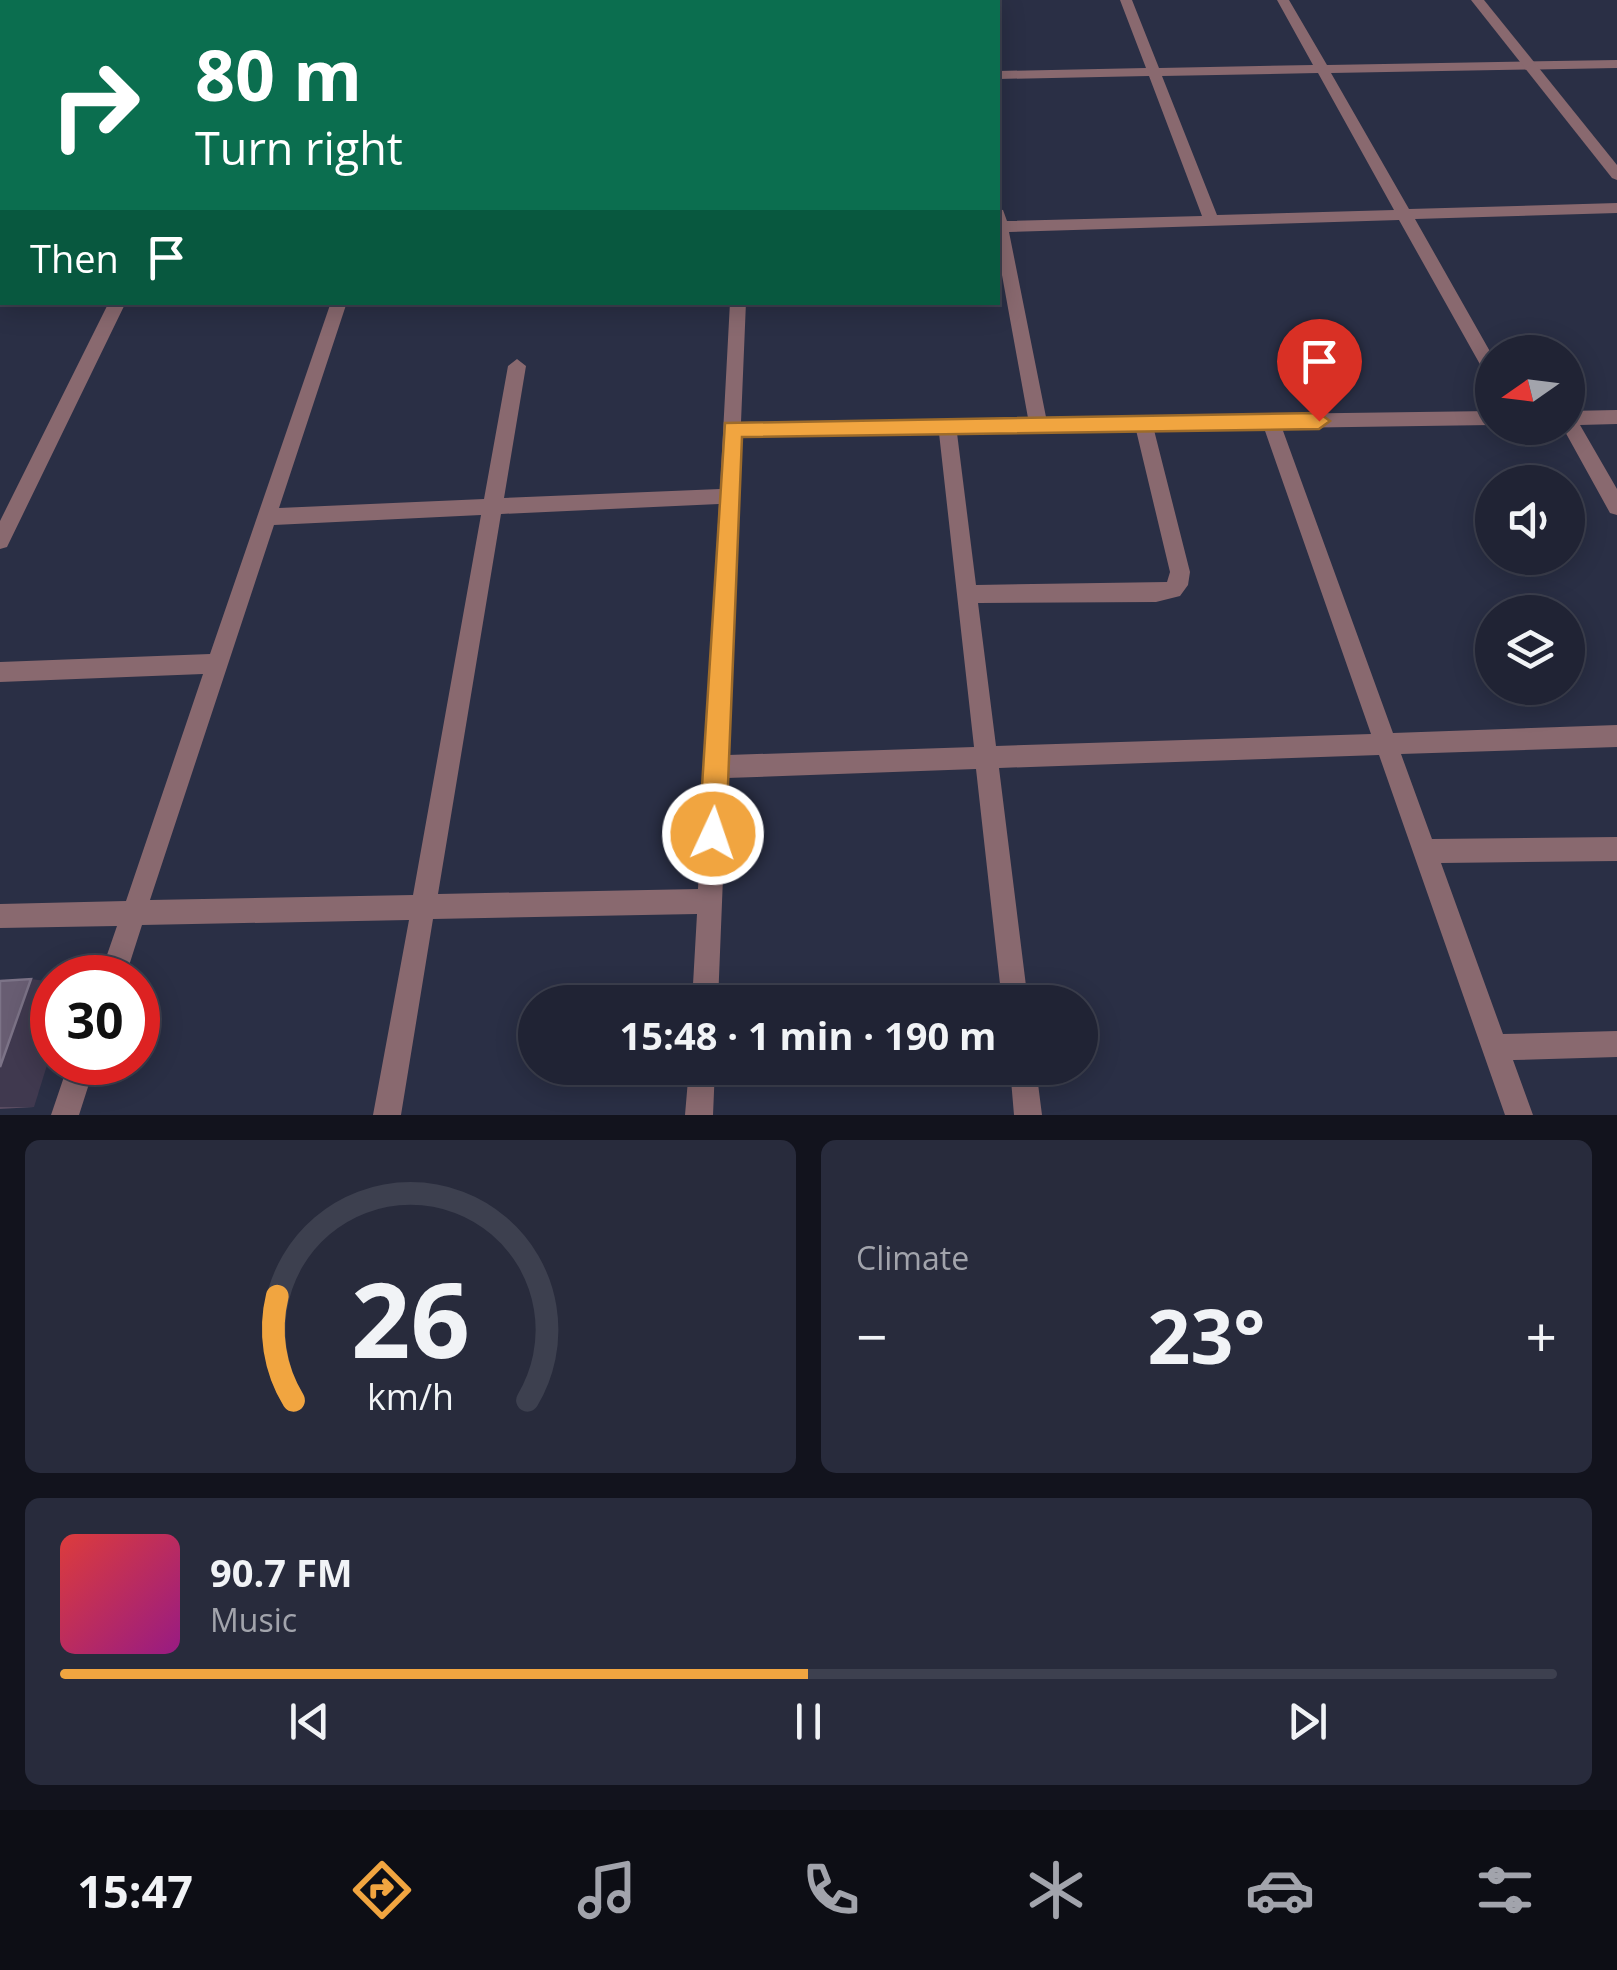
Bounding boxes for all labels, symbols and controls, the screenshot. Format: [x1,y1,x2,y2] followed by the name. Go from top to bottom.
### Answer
[195,26,362,122] text: 80 m
[30,40,160,170] icon: right
[195,117,403,178] text: Turn right
[139,230,194,285] icon: arrive
[30,232,119,284] text: Then
[1277,319,1362,422] pin
[1292,334,1347,389] icon: arrive
[1475,335,1585,445] north arrow
[1475,335,1585,705] map controls
[1475,465,1585,575] button: sound
[1475,595,1585,705] button: layers
[661,782,765,886] position arrow
[30,955,160,1085] speed limit sign: 30
[620,1009,996,1061] text: 15:48 · 1 min · 190 m
[856,1236,969,1279] text: Climate
[351,1247,470,1388] text: 26
[1148,1284,1265,1386] text: 23°
[856,1298,887,1373] text: −
[1526,1298,1557,1373] text: +
[367,1372,454,1420] text: km/h
[210,1546,353,1598] text: 90.7 FM
[210,1598,297,1641] text: Music
[282,1694,337,1749] icon: previous
[781,1694,836,1749] icon: pause
[1280,1694,1335,1749] icon: next
[347,1855,417,1925] icon: directions
[572,1855,642,1925] icon: music
[796,1855,866,1925] icon: phone
[1021,1855,1091,1925] icon: climate
[1245,1855,1315,1925] icon: car
[1470,1855,1540,1925] icon: filters
[77,1860,193,1921] text: 15:47

